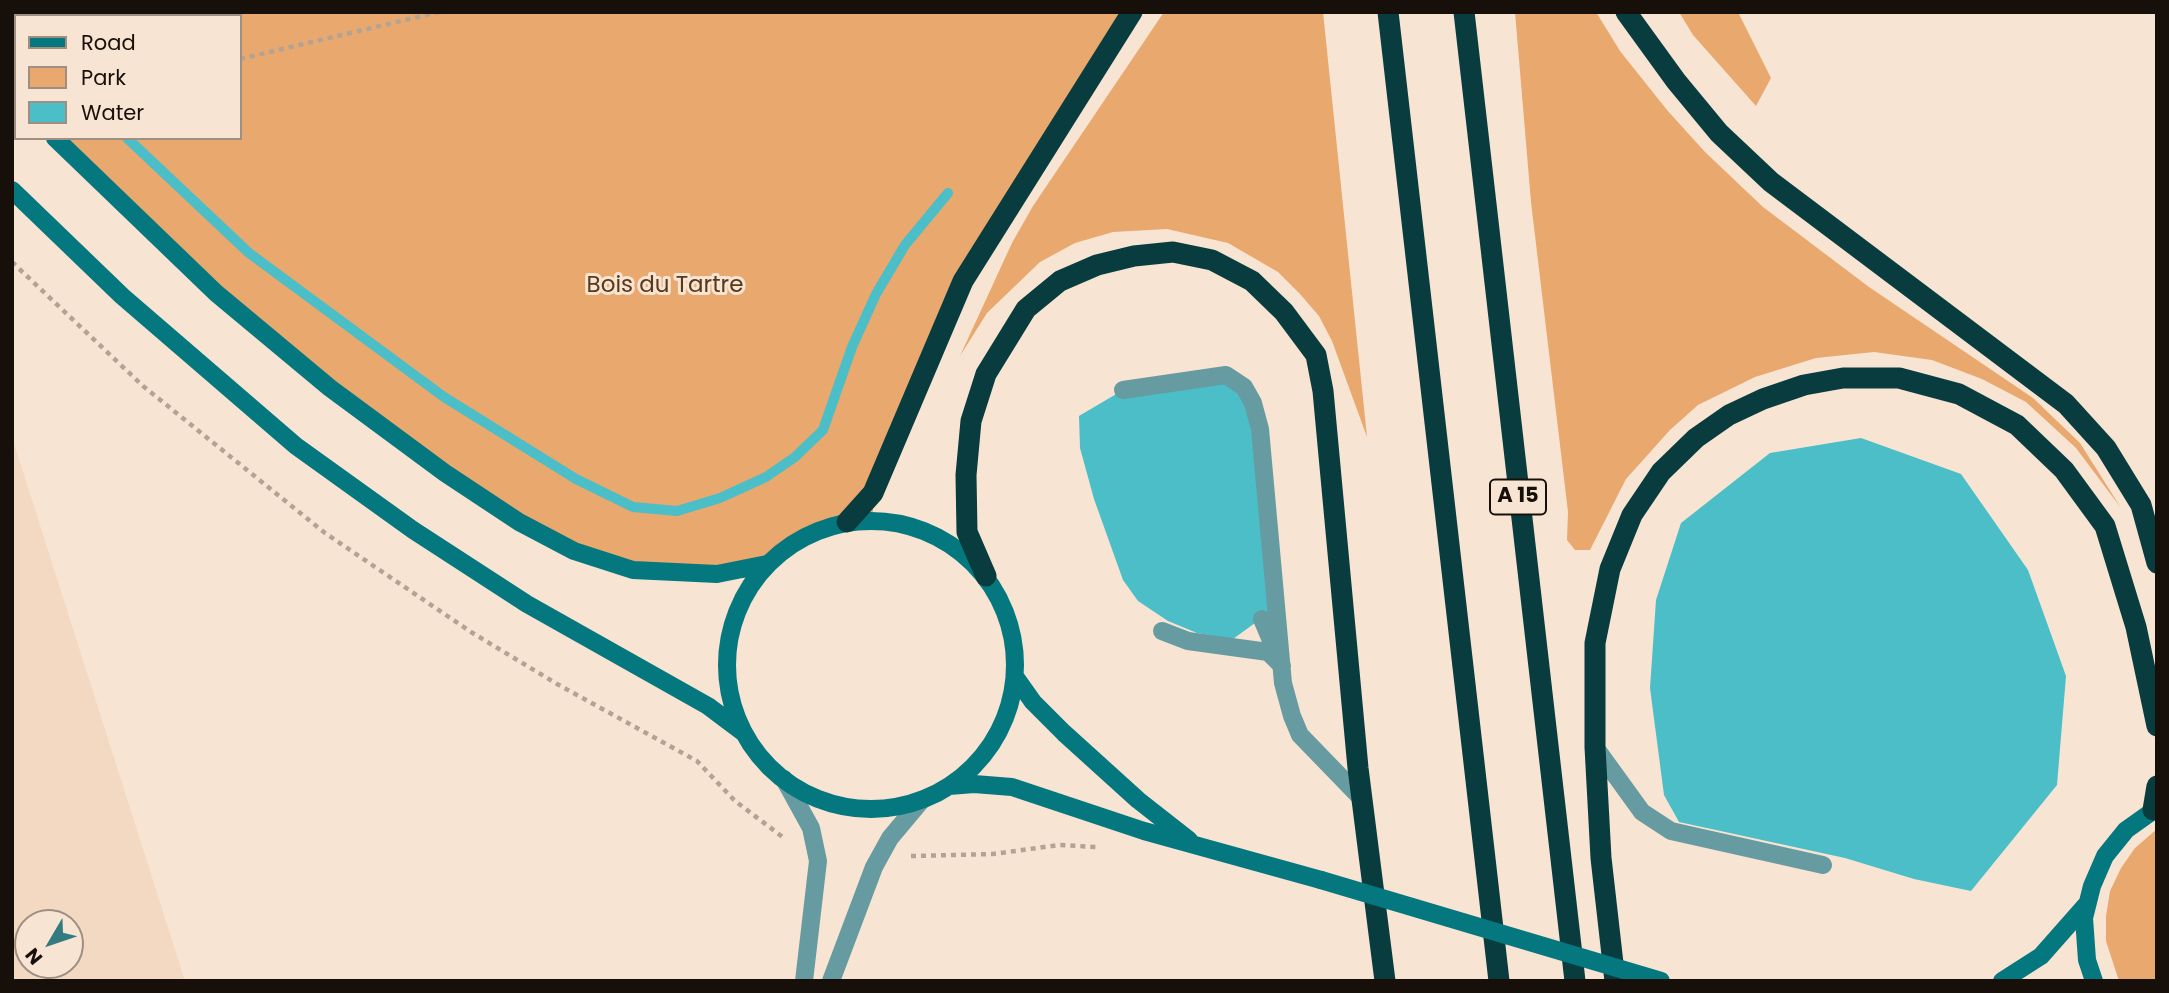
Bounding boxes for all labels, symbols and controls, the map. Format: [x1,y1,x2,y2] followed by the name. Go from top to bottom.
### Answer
[14,14,242,140] legend
[81,28,136,57] text: Road
[81,63,126,92] text: Park
[81,98,144,127] text: Water
[587,272,743,300] park label: Bois du Tartre
[1490,480,1546,514] road number: A 15
[14,909,84,979] north arrow
[19,942,49,970] text: N

